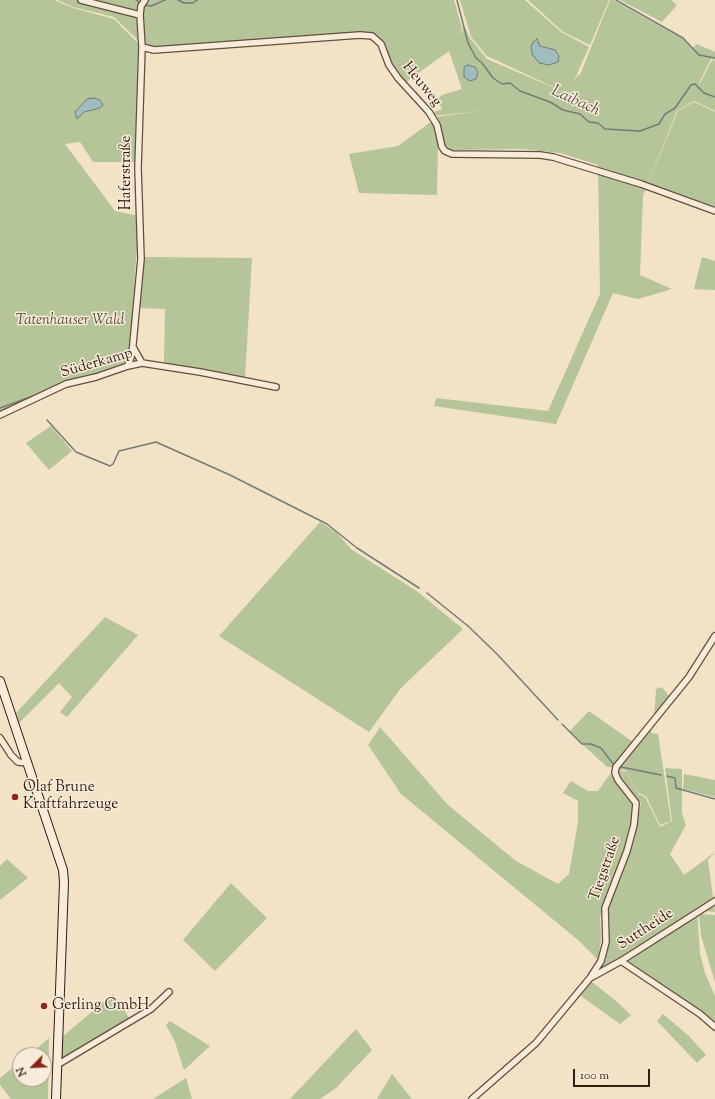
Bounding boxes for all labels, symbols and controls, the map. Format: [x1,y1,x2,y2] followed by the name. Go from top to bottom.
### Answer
[397,59,445,111] street label: Heuweg
[548,82,602,122] water label: Laibach
[118,136,136,210] street label: Haferstraße
[16,312,124,330] park label: Tatenhauser Wald
[59,345,135,383] street label: Süderkamp
[23,779,118,814] place label: Olaf Brune Kraftfahrzeuge
[10,792,20,802] marker: Olaf Brune Kraftfahrzeuge
[587,835,625,903] street label: Tiegstraße
[615,905,677,955] street label: Suttheide
[52,997,149,1015] place label: Gerling GmbH
[39,1001,49,1011] marker: Gerling GmbH
[12,1047,52,1087] north arrow
[575,1061,652,1087] scale bar
[13,1064,31,1079] text: N
[580,1067,609,1085] text: 100 m

